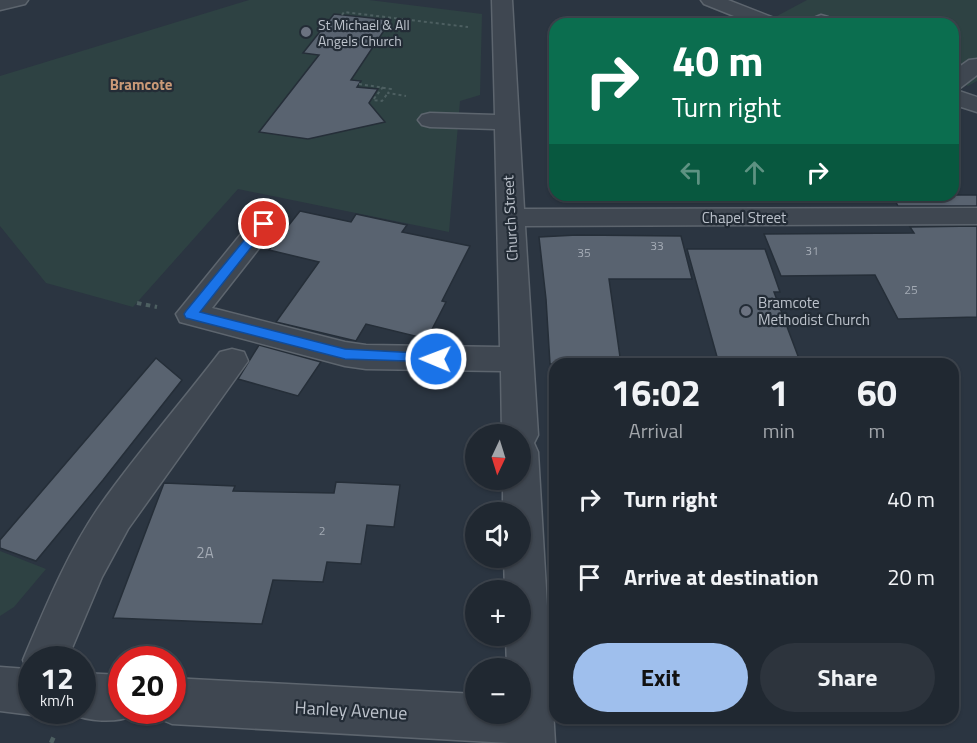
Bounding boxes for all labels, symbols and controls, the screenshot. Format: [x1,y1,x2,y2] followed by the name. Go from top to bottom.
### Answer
[318,14,410,51] place label: St Michael & All Angels Church
[299,25,313,39] marker: St Michael & All Angels Church
[672,28,764,92] text: 40 m
[573,42,651,120] icon: right
[110,73,173,96] district label: Bramcote
[672,86,781,127] text: Turn right
[675,156,708,189] icon: left
[738,156,771,189] icon: ahead
[801,156,834,189] icon: right
[496,174,524,261] street label: Church Street
[238,198,289,249] pin
[702,206,787,229] street label: Chapel Street
[247,207,280,240] icon: arrive
[650,236,664,255] house number: 33
[805,241,819,260] house number: 31
[577,243,591,262] house number: 35
[904,280,918,299] house number: 25
[758,291,870,331] place label: Bramcote Methodist Church
[739,304,753,318] marker: Bramcote Methodist Church
[404,327,468,391] position arrow
[611,365,701,420] text: 16:02
[769,365,789,420] text: 1
[857,365,897,420] text: 60
[629,415,683,446] text: Arrival
[763,415,795,446] text: min
[868,415,885,446] text: m
[465,424,531,490] north arrow
[465,424,531,724] map controls
[624,482,718,516] text: Turn right
[887,482,935,516] text: 40 m
[573,483,606,516] icon: right
[465,502,531,568] button: sound
[319,521,325,540] house number: 2
[196,541,214,564] house number: 2A
[624,560,819,594] text: Arrive at destination
[887,560,935,594] text: 20 m
[573,561,606,594] icon: arrive
[465,580,531,646] button: +
[573,643,748,712] button: Exit
[760,643,935,712] button: Share
[108,646,186,724] speed limit sign: 20
[40,655,74,701] text: 12
[465,658,531,724] button: −
[40,689,74,712] text: km/h
[294,694,408,726] street label: Hanley Avenue

